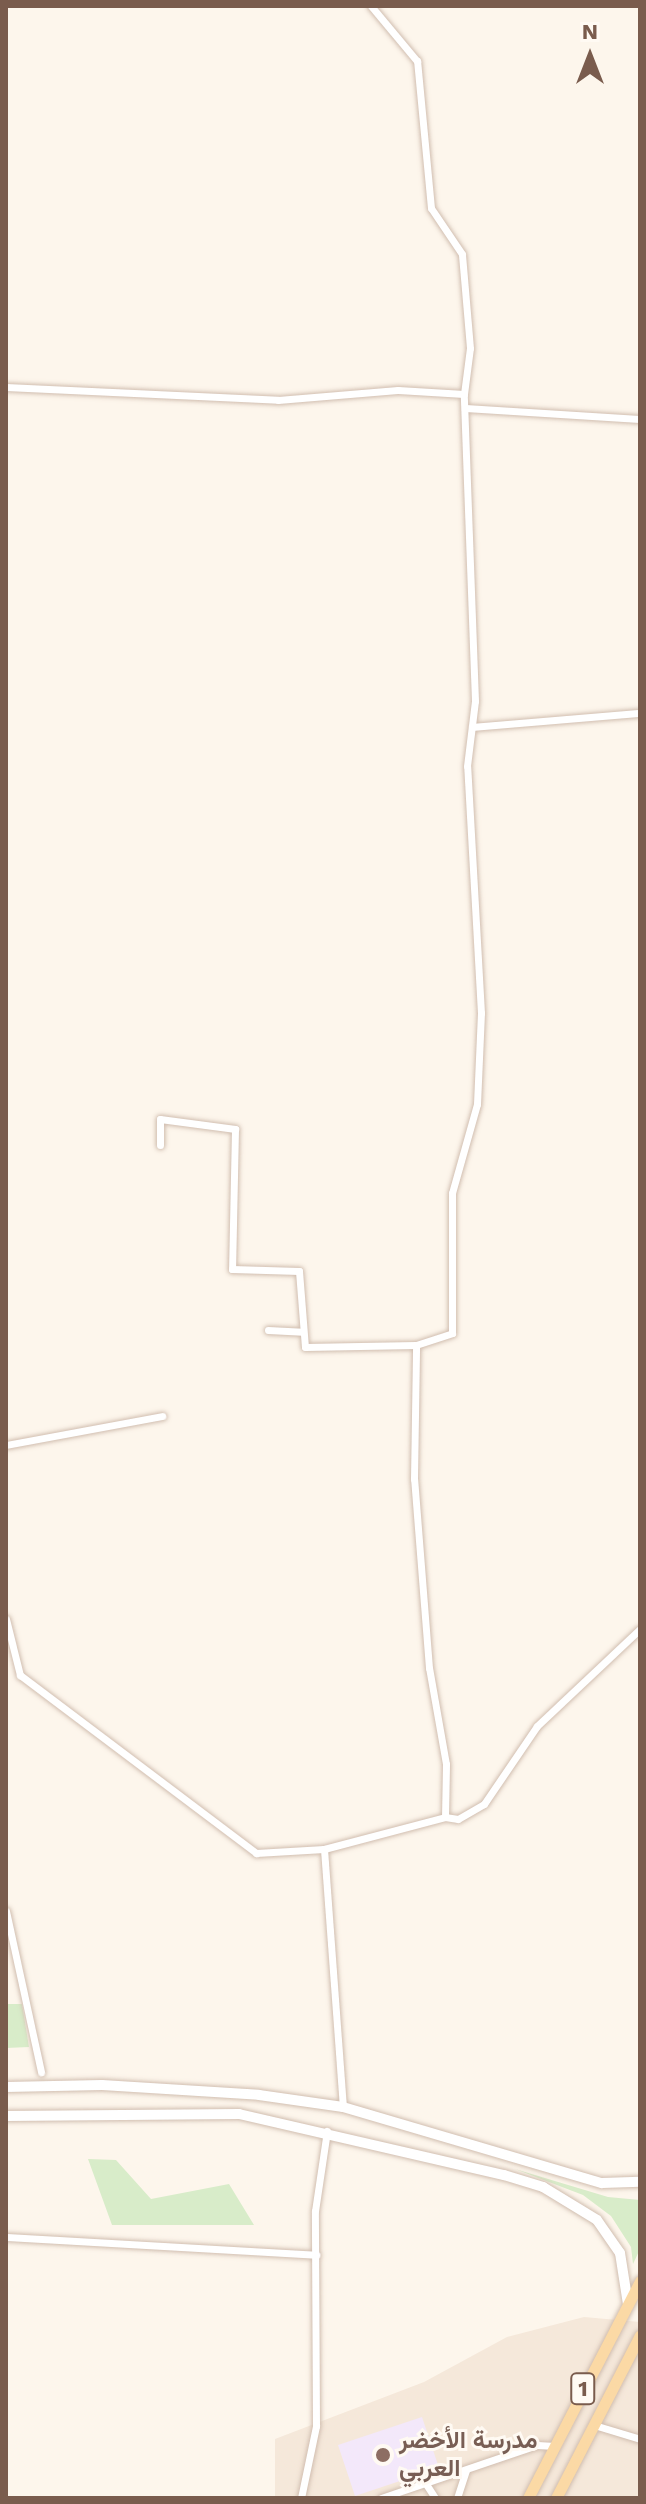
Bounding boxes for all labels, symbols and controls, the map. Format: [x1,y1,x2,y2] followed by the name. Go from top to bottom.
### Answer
[550,16,630,96] north arrow
[582,19,598,44] text: N
[569,2371,597,2407] road number: 1
[399,2427,538,2483] place label: مدرسة الأخضر العربي
[374,2446,392,2464] marker: مدرسة الأخضر العربي

